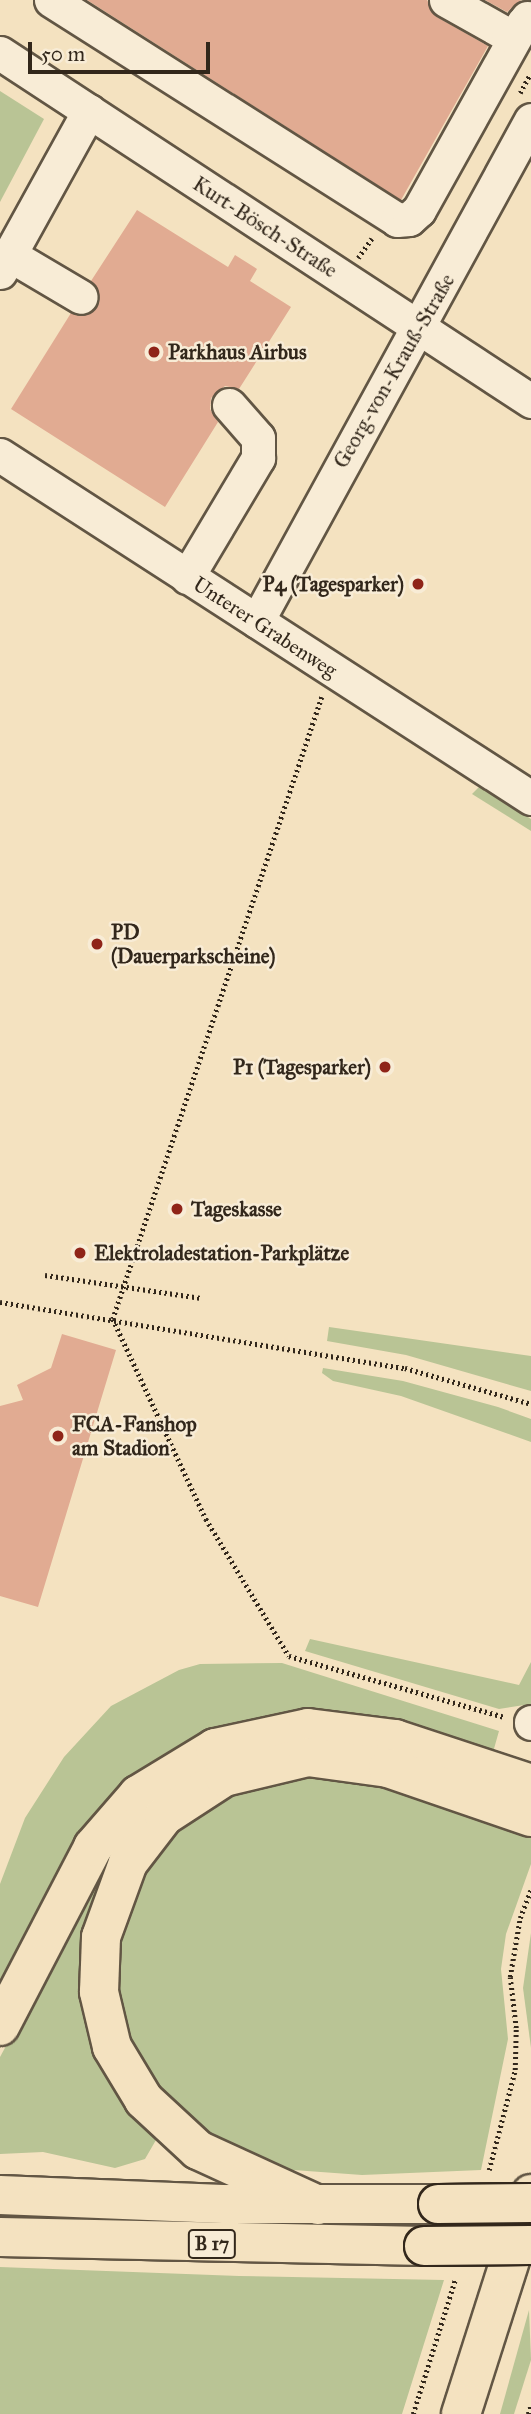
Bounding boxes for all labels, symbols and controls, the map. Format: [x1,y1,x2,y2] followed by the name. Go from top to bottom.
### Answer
[32,28,214,72] scale bar
[41,41,85,67] text: 50 m
[188,171,342,283] street label: Kurt-Bösch-Straße
[328,269,460,473] street label: Georg-von-Krauß-Straße
[168,339,307,365] place label: Parkhaus Airbus
[146,344,162,360] marker: Parkhaus Airbus
[188,571,342,683] street label: Unterer Grabenweg
[263,571,404,597] place label: P4 (Tagesparker)
[410,576,426,592] marker: P4 (Tagesparker)
[111,919,276,969] place label: PD (Dauerparkscheine)
[89,936,105,952] marker: PD (Dauerparkscheine)
[233,1054,371,1080] place label: P1 (Tagesparker)
[377,1059,393,1075] marker: P1 (Tagesparker)
[191,1196,282,1222] place label: Tageskasse
[169,1201,185,1217] marker: Tageskasse
[94,1240,349,1266] place label: Elektroladestation-Parkplätze
[72,1245,88,1261] marker: Elektroladestation-Parkplätze
[72,1411,197,1461] place label: FCA-Fanshop am Stadion
[50,1428,66,1444] marker: FCA-Fanshop am Stadion
[188,2228,236,2260] road number: B 17

